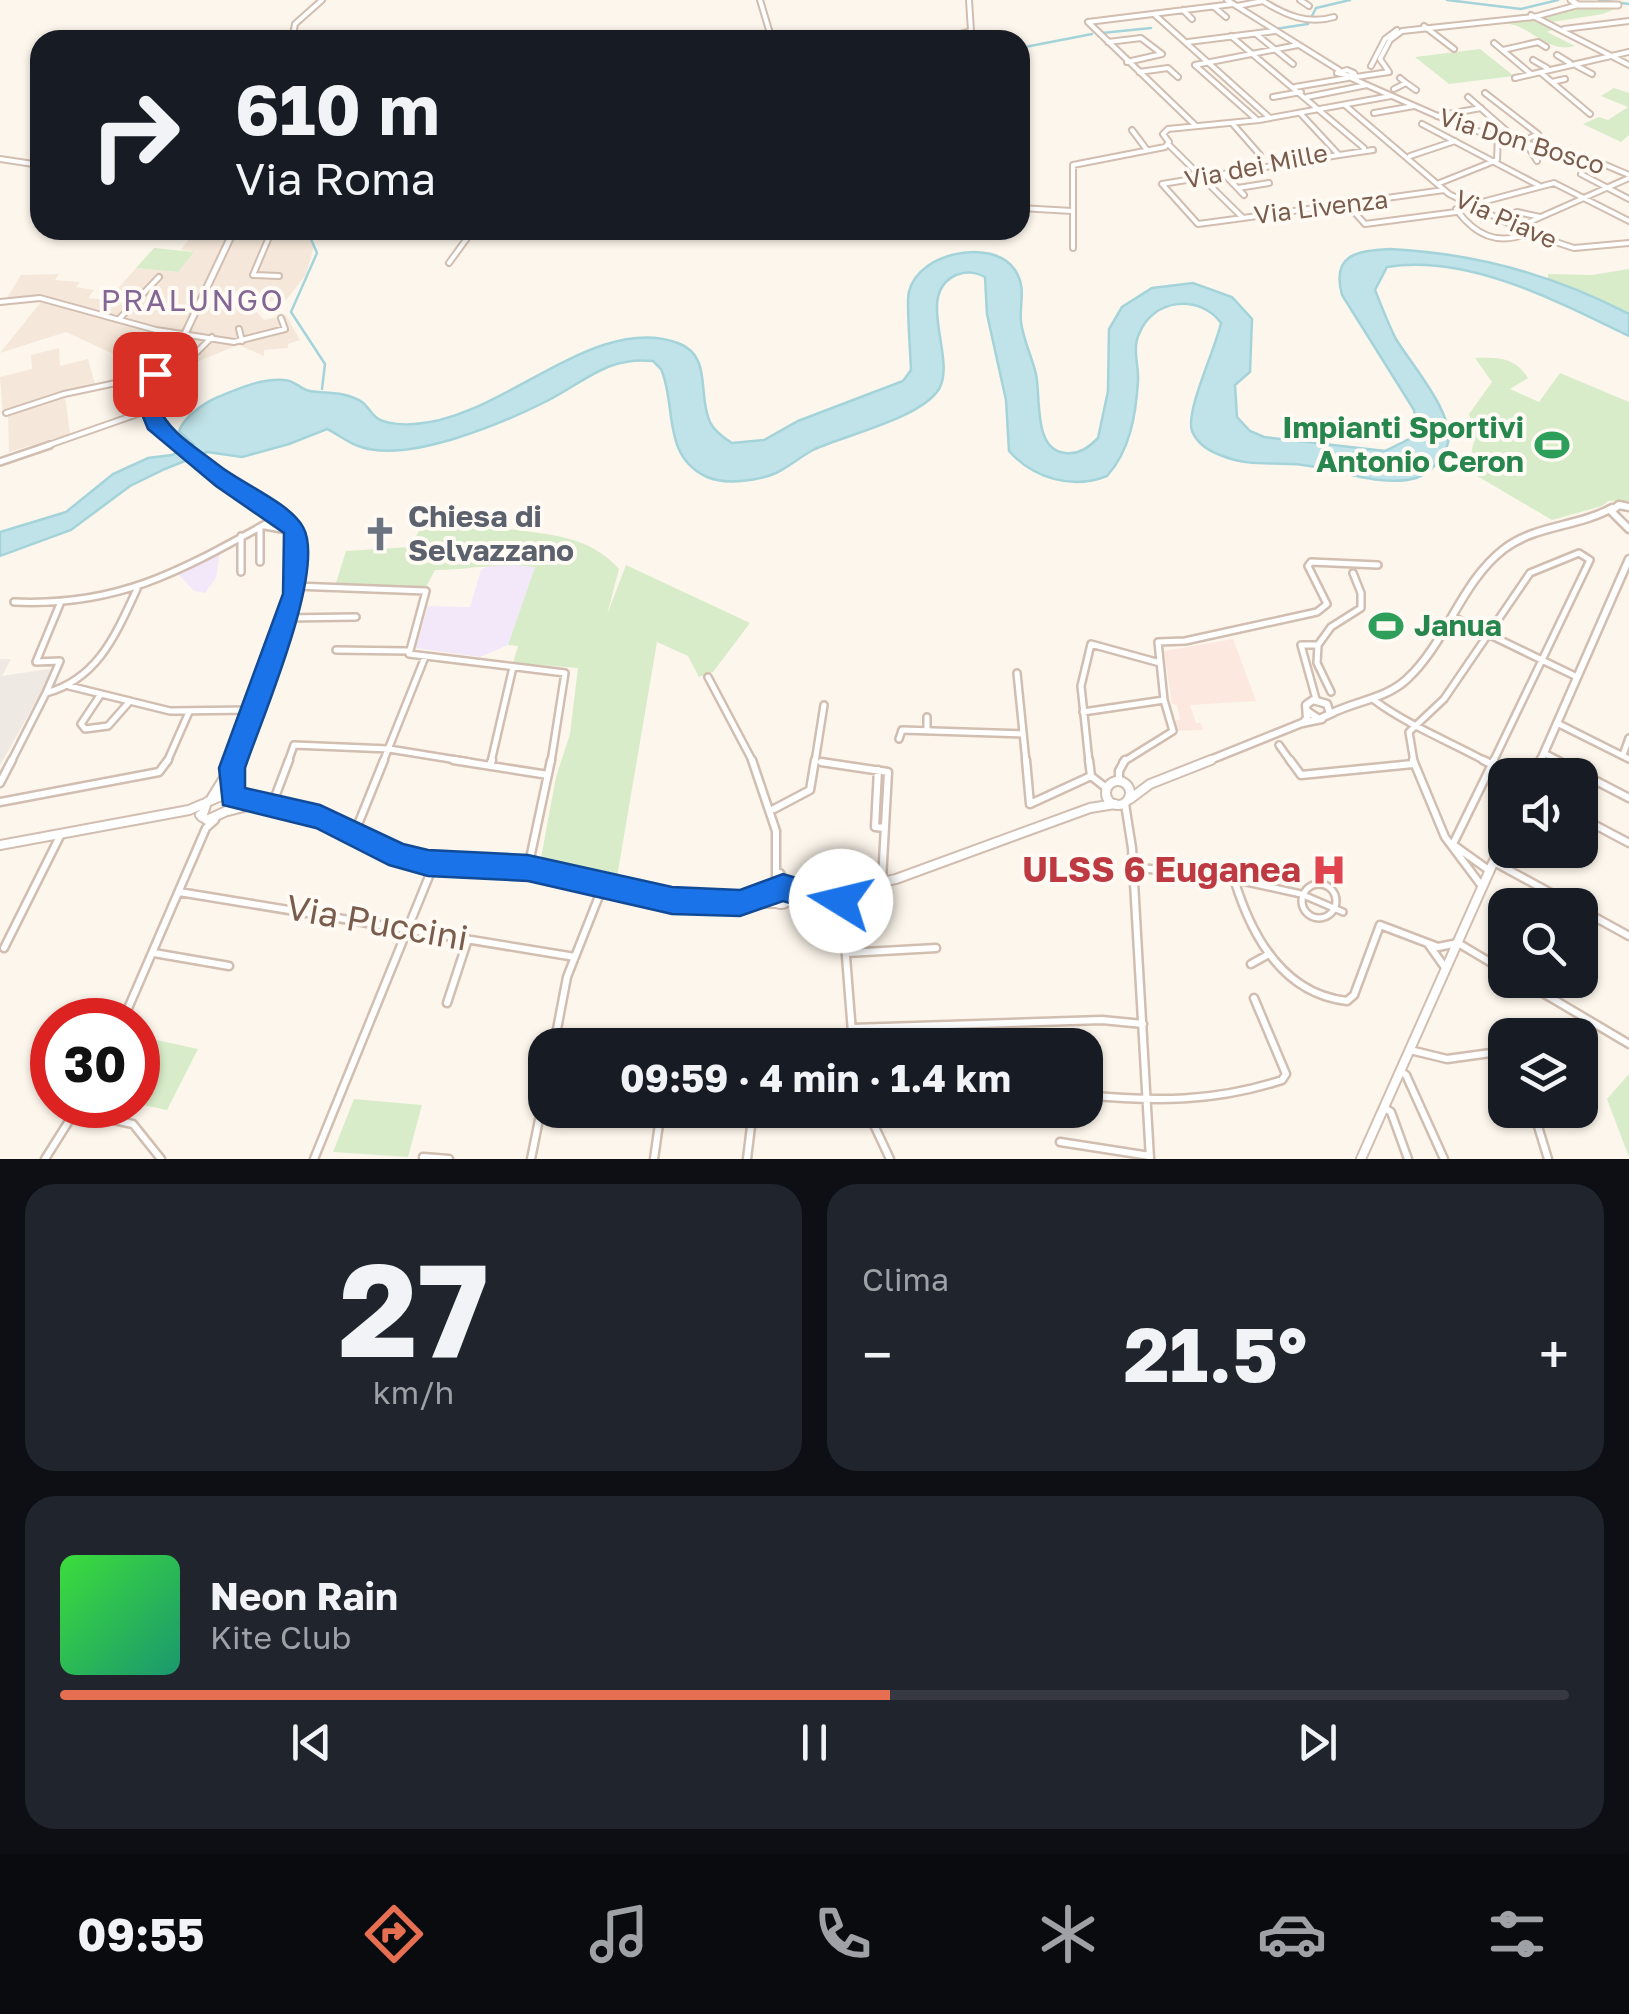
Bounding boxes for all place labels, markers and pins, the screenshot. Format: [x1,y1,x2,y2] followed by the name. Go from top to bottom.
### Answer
[113,332,198,417] pin
[1282,409,1524,479] place label: Impianti Sportivi Antonio Ceron
[1533,426,1571,464] sports icon: Impianti Sportivi Antonio Ceron
[408,498,574,568] place label: Chiesa di Selvazzano
[361,515,399,553] church icon: Chiesa di Selvazzano
[1367,607,1405,645] sports icon: Janua
[1414,607,1502,643] place label: Janua
[1022,848,1301,890] place label: ULSS 6 Euganea
[1310,851,1348,889] hospital icon: ULSS 6 Euganea

